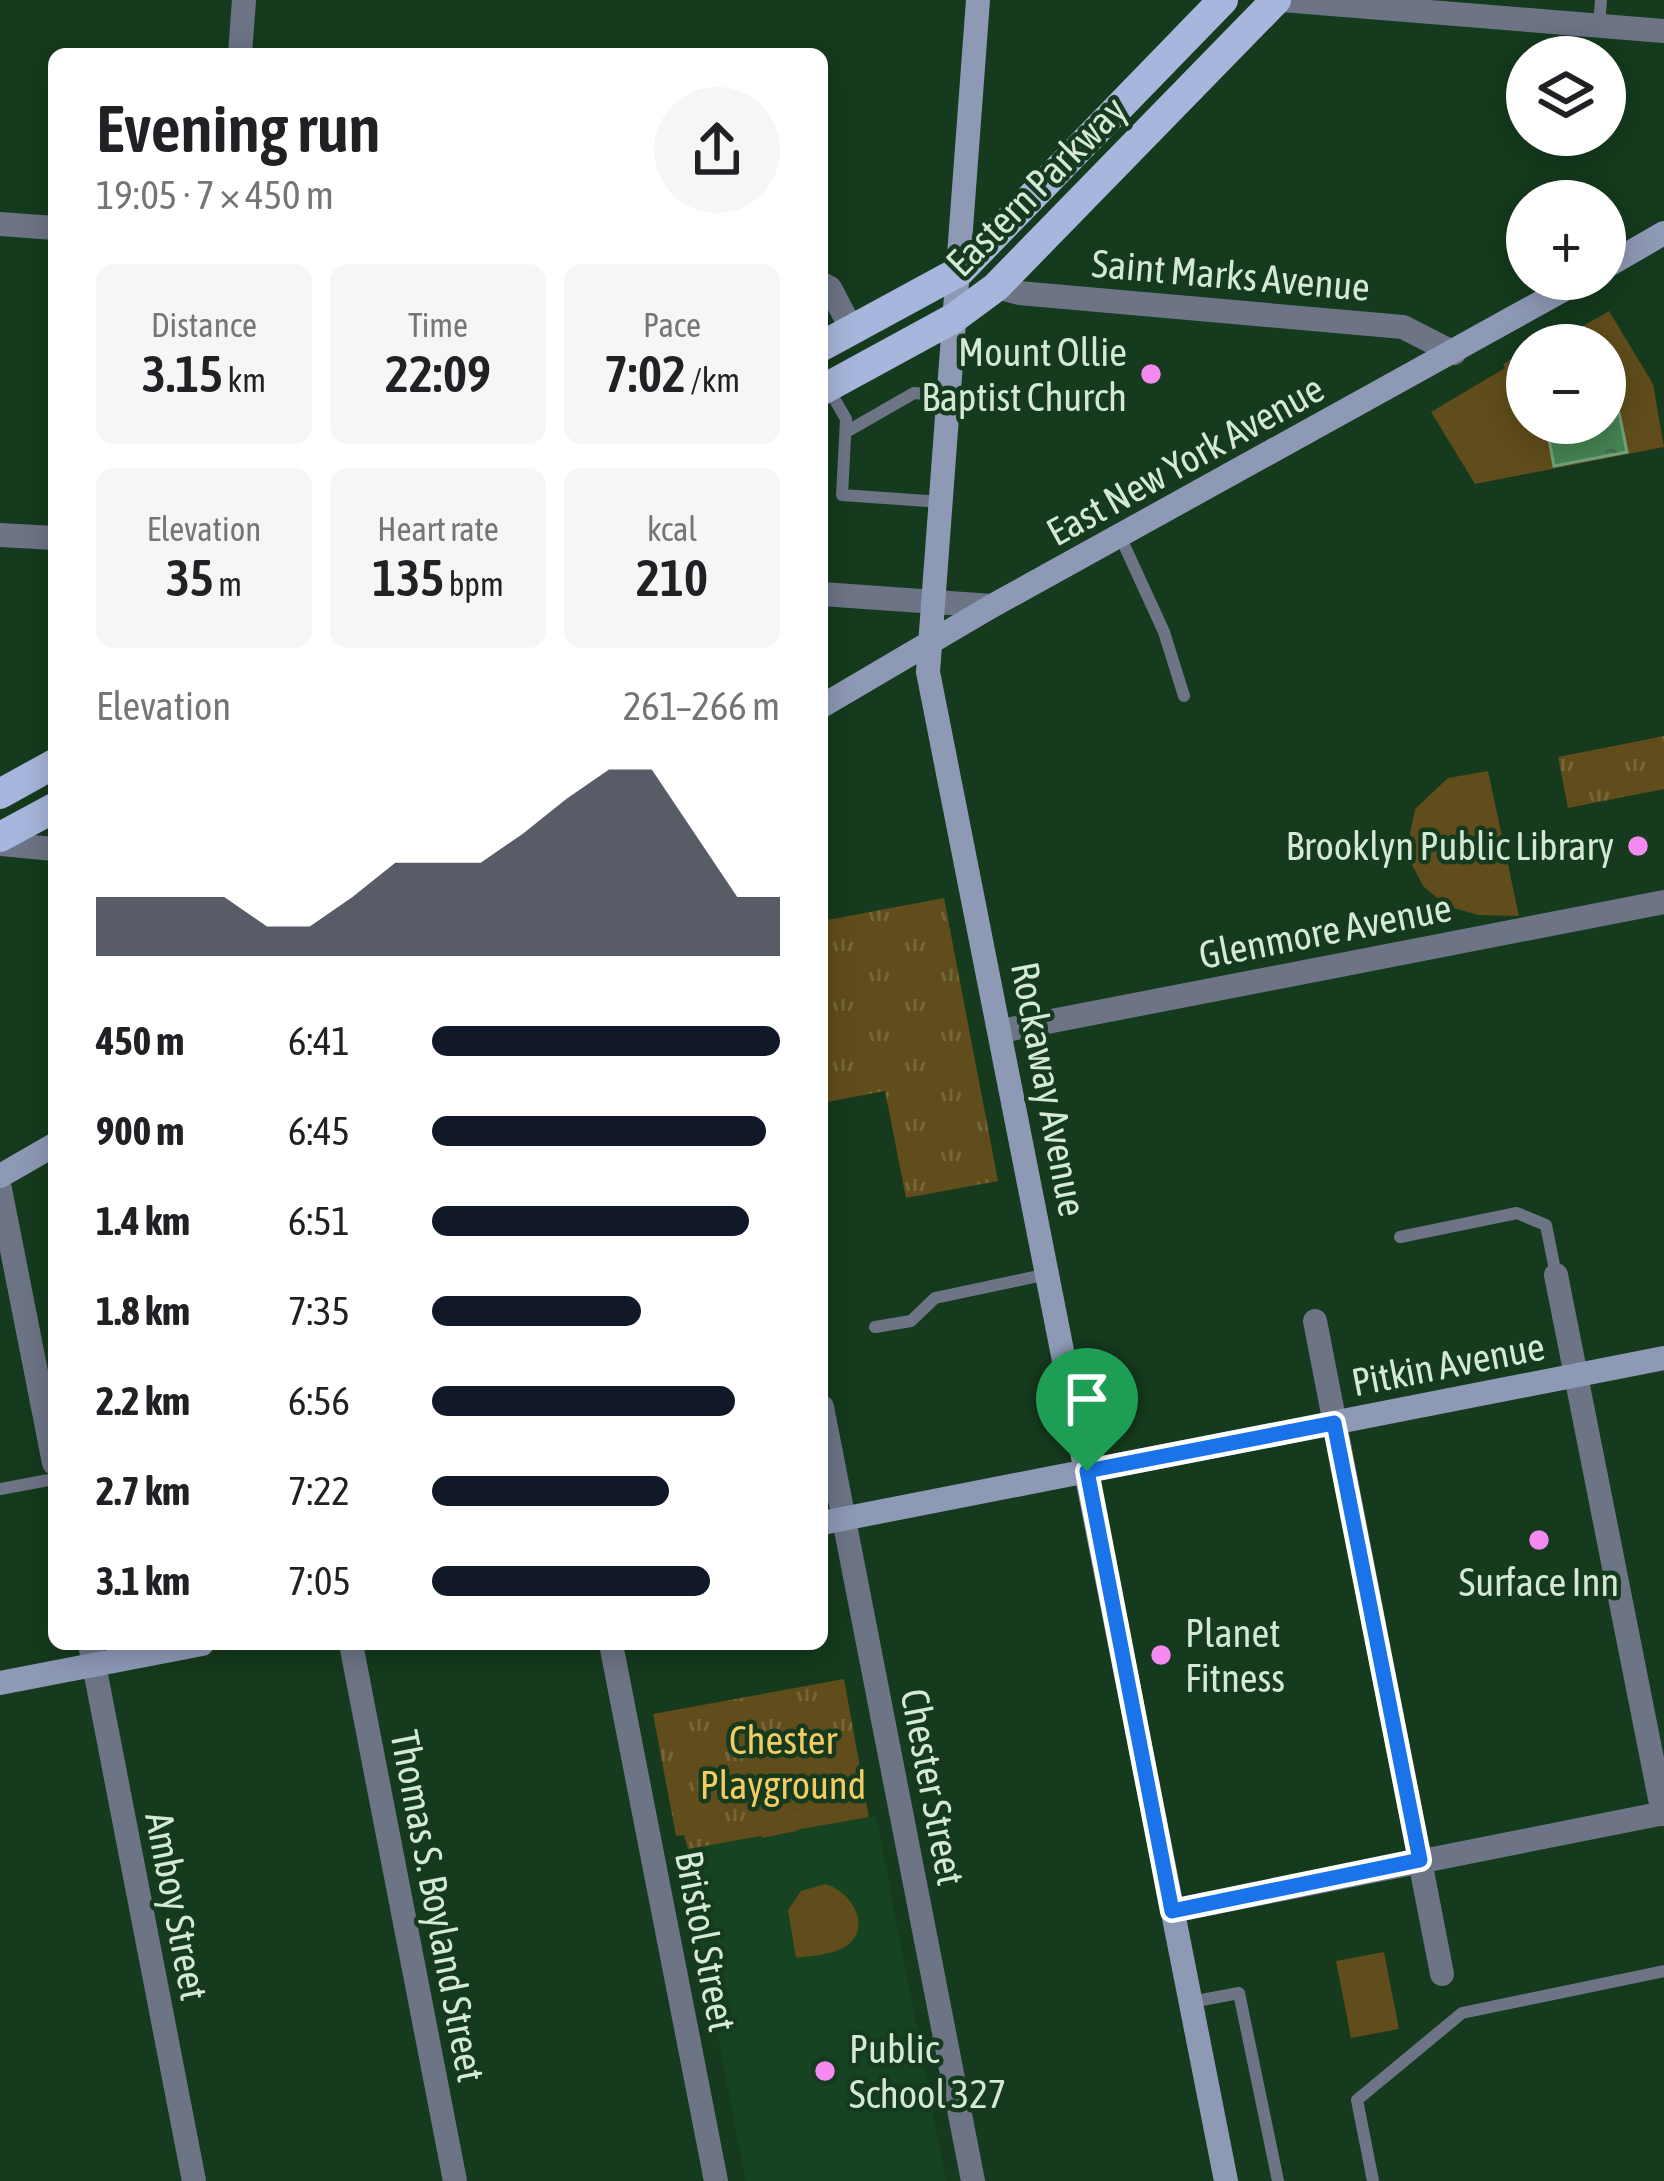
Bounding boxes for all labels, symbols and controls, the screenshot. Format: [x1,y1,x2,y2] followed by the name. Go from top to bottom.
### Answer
[1506,36,1626,444] map controls
[1506,36,1626,156] button: layers
[654,87,780,213] button: share
[937,87,1135,285] street label: Eastern Parkway
[96,90,381,166] text: Evening run
[96,173,334,217] text: 19:05 · 7 × 450 m
[1506,180,1626,300] button: +
[1090,241,1372,309] street label: Saint Marks Avenue
[151,306,257,344] text: Distance
[408,306,468,344] text: Time
[643,306,701,344] text: Pace
[1506,324,1626,444] button: −
[921,330,1127,419] place label: Mount Ollie Baptist Church
[142,344,223,403] text: 3.15
[385,344,491,403] text: 22:09
[604,344,686,403] text: 7:02
[223,361,266,399] text: km
[686,361,740,399] text: /km
[1138,361,1164,387] marker: Mount Ollie Baptist Church
[1039,366,1331,554] street label: East New York Avenue
[147,510,261,548] text: Elevation
[377,510,499,548] text: Heart rate
[647,510,697,548] text: kcal
[166,548,214,607] text: 35
[372,548,444,607] text: 135
[636,548,708,607] text: 210
[214,565,242,603] text: m
[444,565,504,603] text: bpm
[96,684,231,728] text: Elevation
[623,684,780,728] text: 261–266 m
[1285,824,1614,868] place label: Brooklyn Public Library
[1625,833,1651,859] marker: Brooklyn Public Library
[1195,885,1455,977] street label: Glenmore Avenue
[1003,958,1095,1220] street label: Rockaway Avenue
[96,1019,184,1063] text: 450 m
[288,1019,350,1063] text: 6:41
[96,1109,184,1153] text: 900 m
[288,1109,350,1153] text: 6:45
[96,1199,190,1243] text: 1.4 km
[288,1199,350,1243] text: 6:51
[96,1289,190,1333] text: 1.8 km
[288,1289,350,1333] text: 7:35
[1348,1324,1548,1404] street label: Pitkin Avenue
[1036,1348,1138,1471] pin
[1054,1366,1120,1432] icon: arrive
[96,1379,190,1423] text: 2.2 km
[288,1379,350,1423] text: 6:56
[96,1469,190,1513] text: 2.7 km
[288,1469,350,1513] text: 7:22
[1526,1527,1552,1553] marker: Surface Inn
[96,1559,190,1603] text: 3.1 km
[288,1559,351,1603] text: 7:05
[1459,1560,1619,1604] place label: Surface Inn
[1185,1611,1285,1700] place label: Planet Fitness
[1148,1642,1174,1668] marker: Planet Fitness
[892,1685,974,1889] street label: Chester Street
[700,1718,866,1807] park label: Chester Playground
[382,1727,494,2085] street label: Thomas S. Boyland Street
[137,1808,217,2004] street label: Amboy Street
[667,1847,745,2035] street label: Bristol Street
[849,2027,1006,2116] place label: Public School 327
[812,2058,838,2084] marker: Public School 327

